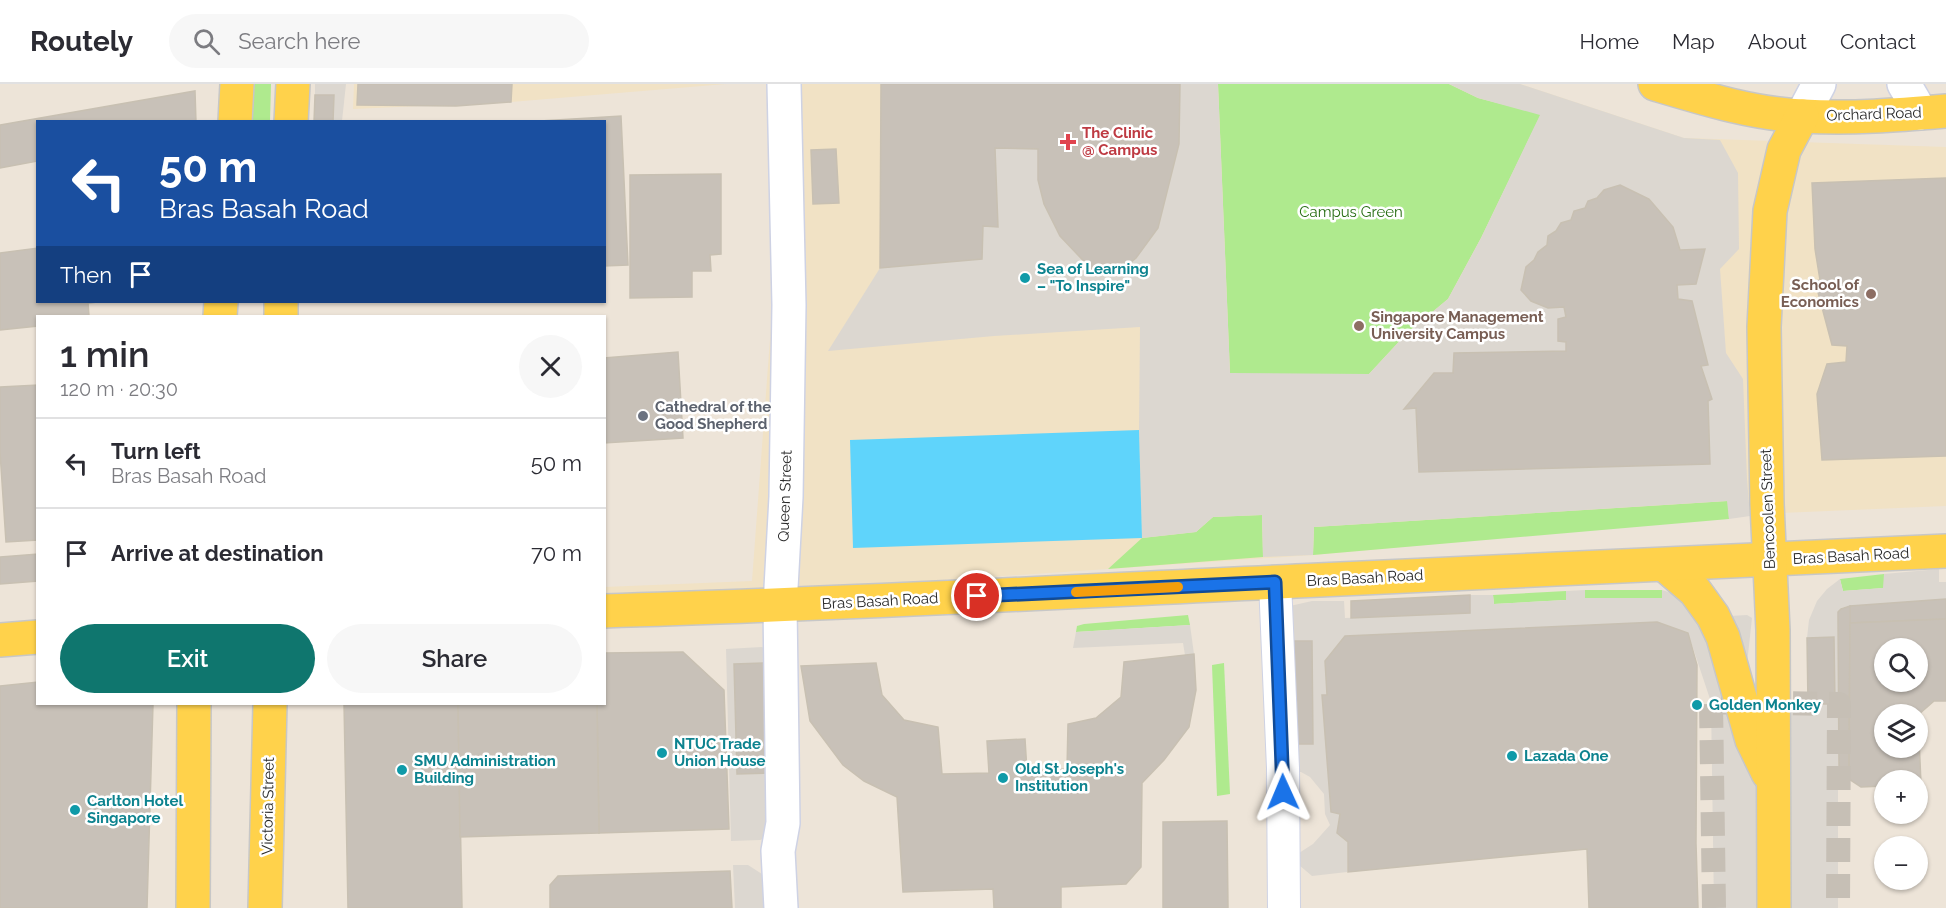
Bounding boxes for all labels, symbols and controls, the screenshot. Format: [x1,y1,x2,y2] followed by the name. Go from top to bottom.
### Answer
[169,14,589,68] search box
[30,25,133,58] text: Routely
[190,25,223,58] icon: search
[238,28,360,54] text: Search here
[1580,29,1639,54] text: Home
[1672,29,1715,54] text: Map
[1748,29,1807,54] text: About
[1840,29,1916,54] text: Contact
[1826,103,1922,125] street label: Orchard Road
[1082,124,1157,159] place label: The Clinic @ Campus
[1059,133,1077,151] marker: The Clinic @ Campus
[159,143,257,192] text: 50 m
[60,144,138,222] icon: left
[159,193,369,224] text: Bras Basah Road
[1299,203,1403,221] park label: Campus Green
[124,258,157,291] icon: arrive
[1037,260,1149,295] place label: Sea of Learning – "To Inspire"
[60,262,112,288] text: Then
[1018,271,1032,285] marker: Sea of Learning – "To Inspire"
[1781,276,1859,311] place label: School of Economics
[1864,287,1878,301] marker: School of Economics
[1371,308,1544,343] place label: Singapore Management University Campus
[1352,319,1366,333] marker: Singapore Management University Campus
[60,333,149,375] text: 1 min
[519,335,582,398] button: close
[60,377,178,401] text: 120 m · 20:30
[655,398,771,433] place label: Cathedral of the Good Shepherd
[636,409,650,423] marker: Cathedral of the Good Shepherd
[111,438,201,464] text: Turn left
[60,447,93,480] icon: left
[1757,448,1779,570] street label: Bencoolen Street
[531,450,582,476] text: 50 m
[774,450,796,542] street label: Queen Street
[111,464,266,488] text: Bras Basah Road
[60,537,93,570] icon: arrive
[111,540,324,566] text: Arrive at destination
[531,540,582,566] text: 70 m
[1792,544,1910,568] street label: Bras Basah Road
[1306,566,1424,590] street label: Bras Basah Road
[951,570,1002,621] pin
[960,579,993,612] icon: arrive
[821,589,939,613] street label: Bras Basah Road
[60,624,315,693] button: Exit
[327,624,582,693] button: Share
[1874,638,1928,890] map controls
[1874,638,1928,692] button: search
[1709,696,1822,714] place label: Golden Monkey
[1690,698,1704,712] marker: Golden Monkey
[1874,704,1928,758] button: layers
[674,735,766,770] place label: NTUC Trade Union House
[655,746,669,760] marker: NTUC Trade Union House
[1524,747,1609,765] place label: Lazada One
[1505,749,1519,763] marker: Lazada One
[414,752,556,787] place label: SMU Administration Building
[258,757,278,855] street label: Victoria Street
[1015,760,1124,795] place label: Old St Joseph's Institution
[1251,760,1315,824] position arrow
[395,763,409,777] marker: SMU Administration Building
[1874,770,1928,824] button: +
[996,771,1010,785] marker: Old St Joseph's Institution
[87,792,183,827] place label: Carlton Hotel Singapore
[68,803,82,817] marker: Carlton Hotel Singapore
[1874,836,1928,890] button: −

